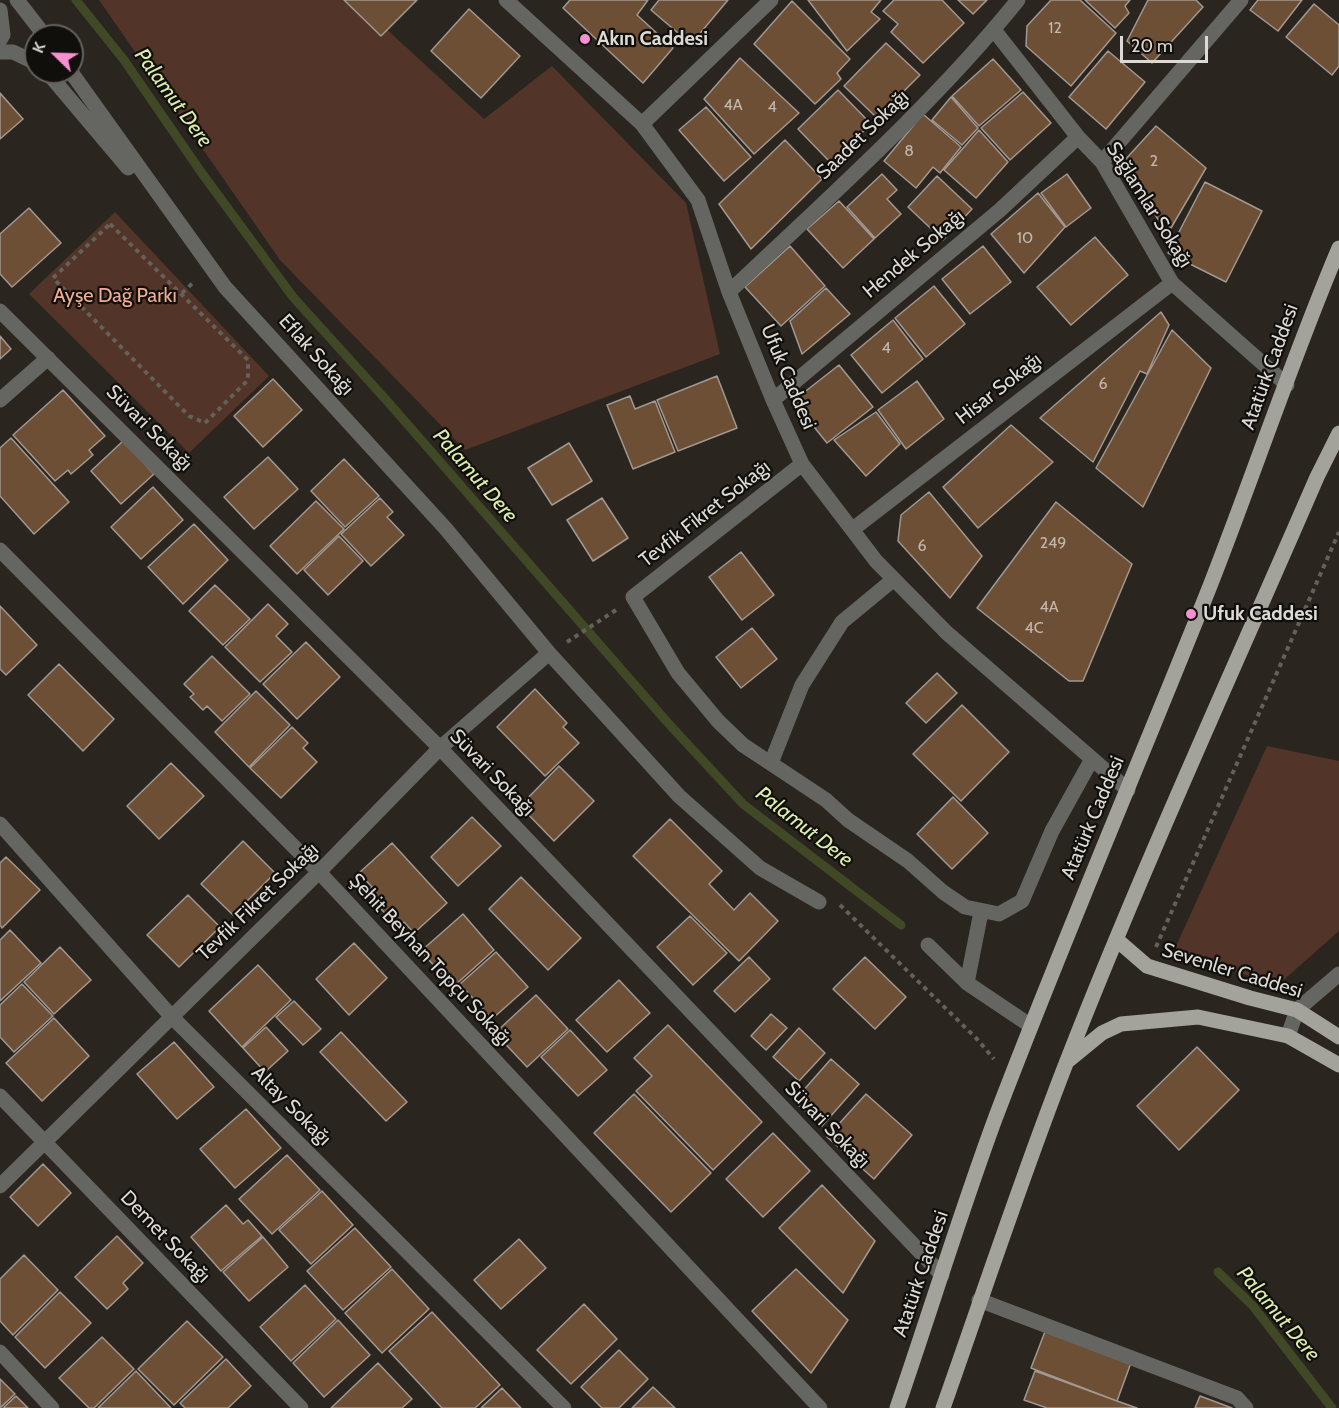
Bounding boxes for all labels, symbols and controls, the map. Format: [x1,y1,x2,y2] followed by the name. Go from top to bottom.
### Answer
[1048,18,1062,38] house number: 12
[24,24,84,84] north arrow
[1123,24,1212,62] scale bar
[597,27,708,51] place label: Akın Caddesi
[578,32,592,46] marker: Akın Caddesi
[1131,35,1173,57] text: 20 m
[28,39,50,56] text: K
[129,44,217,152] water label: Palamut Dere
[812,85,914,185] street label: Saadet Sokağı
[723,95,743,115] house number: 4A
[767,97,777,117] house number: 4
[1101,138,1197,272] street label: Sağlamlar Sokağı
[904,141,914,161] house number: 8
[1150,151,1158,171] house number: 2
[858,205,970,303] street label: Hendek Sokağı
[1017,228,1033,248] house number: 10
[53,284,177,308] park label: Ayşe Dağ Parkı
[1236,301,1304,433] street label: Atatürk Caddesi
[273,310,359,400] street label: Eflak Sokağı
[755,321,821,433] street label: Ufuk Caddesi
[881,338,891,358] house number: 4
[951,348,1047,430] street label: Hisar Sokağı
[1098,374,1108,394] house number: 6
[101,380,197,476] street label: Süvari Sokağı
[427,424,523,528] water label: Palamut Dere
[635,455,775,573] street label: Tevfik Fikret Sokağı
[1040,533,1066,553] house number: 249
[917,536,927,556] house number: 6
[1039,597,1059,617] house number: 4A
[1203,602,1318,626] place label: Ufuk Caddesi
[1184,607,1198,621] marker: Ufuk Caddesi
[1024,618,1044,638] house number: 4C
[445,724,539,822] street label: Süvari Sokağı
[1056,753,1130,883] street label: Atatürk Caddesi
[751,781,857,873] water label: Palamut Dere
[192,838,324,966] street label: Tevfik Fikret Sokağı
[344,869,516,1051] street label: Şehit Beyhan Topçu Sokağı
[1159,938,1305,1004] street label: Sevenler Caddesi
[246,1061,336,1151] street label: Altay Sokağı
[780,1076,874,1174] street label: Süvari Sokağı
[115,1186,215,1288] street label: Demet Sokağı
[888,1208,954,1340] street label: Atatürk Caddesi
[1231,1261,1325,1367] water label: Palamut Dere

